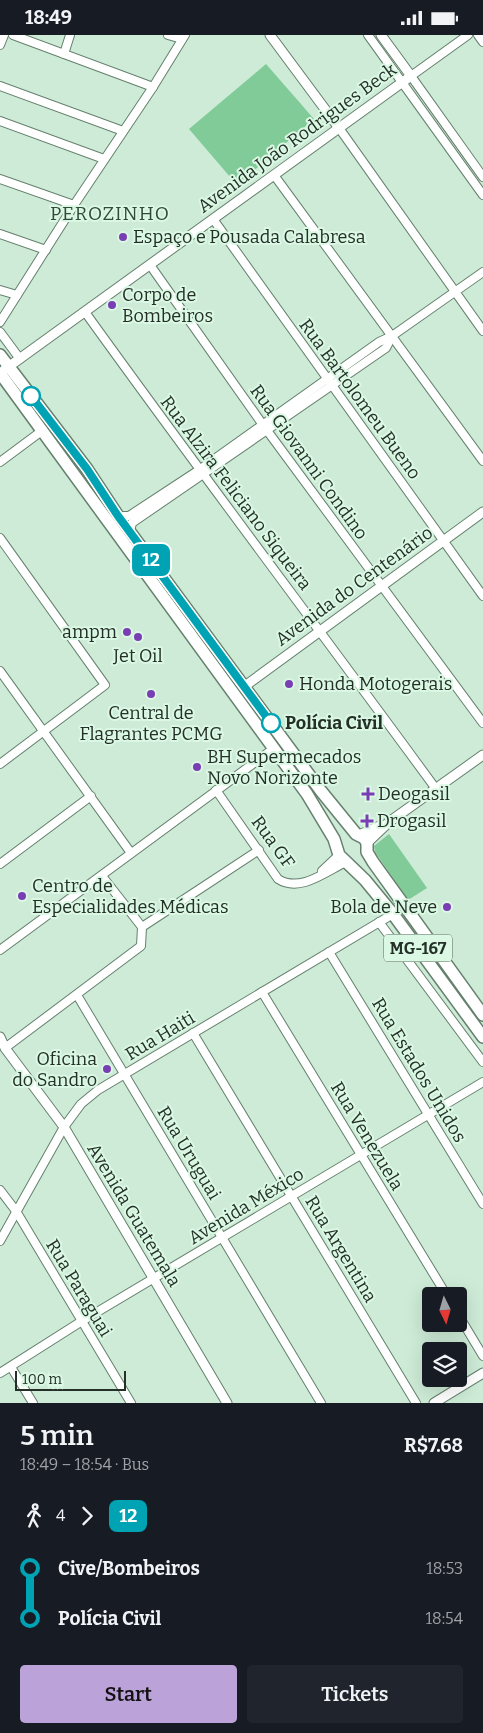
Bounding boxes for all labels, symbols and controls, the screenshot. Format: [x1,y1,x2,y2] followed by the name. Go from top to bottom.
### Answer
[25,6,72,29] text: 18:49
[193,58,401,218] street label: Avenida João Rodrigues Beck
[50,202,170,225] district label: PEROZINHO
[133,226,366,248] place label: Espaço e Pousada Calabresa
[117,231,129,243] marker: Espaço e Pousada Calabresa
[122,284,213,327] place label: Corpo de Bombeiros
[106,299,118,311] marker: Corpo de Bombeiros
[294,314,426,484] street label: Rua Bartolomeu Bueno
[245,380,373,544] street label: Rua Giovanni Condino
[21,386,41,406] unlabelled marker
[156,392,316,594] street label: Rua Alzira Feliciano Siqueira
[271,521,437,651] street label: Avenida do Centenário
[128,544,174,576] line badge: 12
[142,549,160,571] text: 12
[62,621,117,643] place label: ampm
[121,626,133,638] marker: ampm
[132,631,144,643] marker: Jet Oil
[112,645,163,667] place label: Jet Oil
[299,673,452,695] place label: Honda Motogerais
[283,678,295,690] marker: Honda Motogerais
[145,688,157,700] marker: Central de Flagrantes PCMG
[80,702,222,745] place label: Central de Flagrantes PCMG
[285,712,383,734] place label: Polícia Civil
[261,713,281,733] marker: Polícia Civil
[207,746,361,789] place label: BH Supermecados Novo Norizonte
[191,761,203,773] marker: BH Supermecados Novo Norizonte
[378,783,450,805] place label: Deogasil
[362,788,374,800] marker: Deogasil
[377,810,446,832] place label: Drogasil
[247,811,299,873] street label: Rua GF
[361,815,373,827] marker: Drogasil
[32,875,229,918] place label: Centro de Especialidades Médicas
[16,890,28,902] marker: Centro de Especialidades Médicas
[330,896,437,918] place label: Bola de Neve
[441,901,453,913] marker: Bola de Neve
[384,935,452,961] road number: MG-167
[367,994,471,1146] street label: Rua Estados Unidos
[121,1007,199,1065] street label: Rua Haiti
[12,1048,97,1091] place label: Oficina do Sandro
[101,1063,113,1075] marker: Oficina do Sandro
[326,1078,408,1194] street label: Rua Venezuela
[153,1102,225,1204] street label: Rua Uruguai
[82,1139,186,1291] street label: Avenida Guatemala
[184,1163,308,1249] street label: Avenida México
[301,1192,381,1306] street label: Rua Argentina
[41,1235,117,1341] street label: Rua Paraguai
[422,1287,468,1333] north arrow
[422,1287,467,1387] map controls
[422,1342,467,1387] button: layers
[15,1368,126,1391] scale bar
[22,1371,62,1388] text: 100 m
[20,1419,94,1452] text: 5 min
[404,1434,463,1457] text: R$7.68
[20,1455,149,1474] text: 18:49 – 18:54 · Bus
[20,1502,48,1530] icon: walk
[73,1502,101,1530] icon: forward
[119,1505,137,1527] text: 12
[56,1506,65,1525] text: 4
[58,1557,200,1580] text: Cive/Bombeiros
[426,1559,463,1578] text: 18:53
[58,1607,161,1630] text: Polícia Civil
[426,1609,463,1628] text: 18:54
[20,1665,237,1723] button: Start
[247,1665,463,1723] button: Tickets

